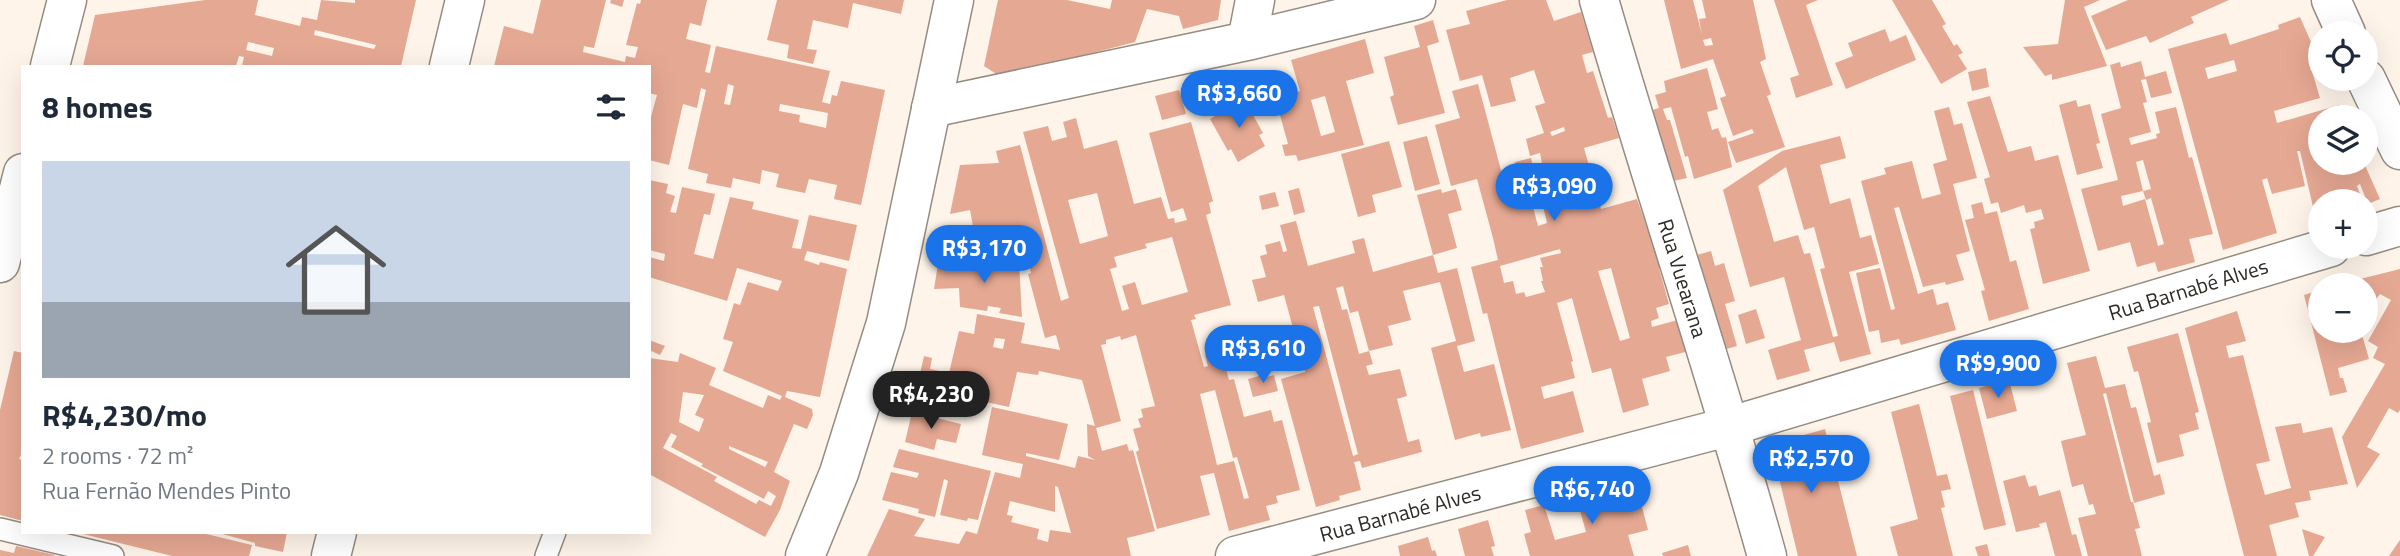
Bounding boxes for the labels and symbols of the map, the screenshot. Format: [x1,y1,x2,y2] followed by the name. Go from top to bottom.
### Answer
[1174,71,1304,130] pin: R$3,660
[1489,164,1619,223] pin: R$3,090
[1650,215,1716,342] street label: Rua Vuearana
[919,226,1049,285] pin: R$3,170
[2104,249,2272,329] street label: Rua Barnabé Alves
[1198,326,1328,385] pin: R$3,610
[1933,340,2063,400] pin: R$9,900
[866,372,996,431] pin: R$4,230
[1746,435,1876,495] pin: R$2,570
[1527,466,1657,526] pin: R$6,740
[1316,476,1484,550] street label: Rua Barnabé Alves

